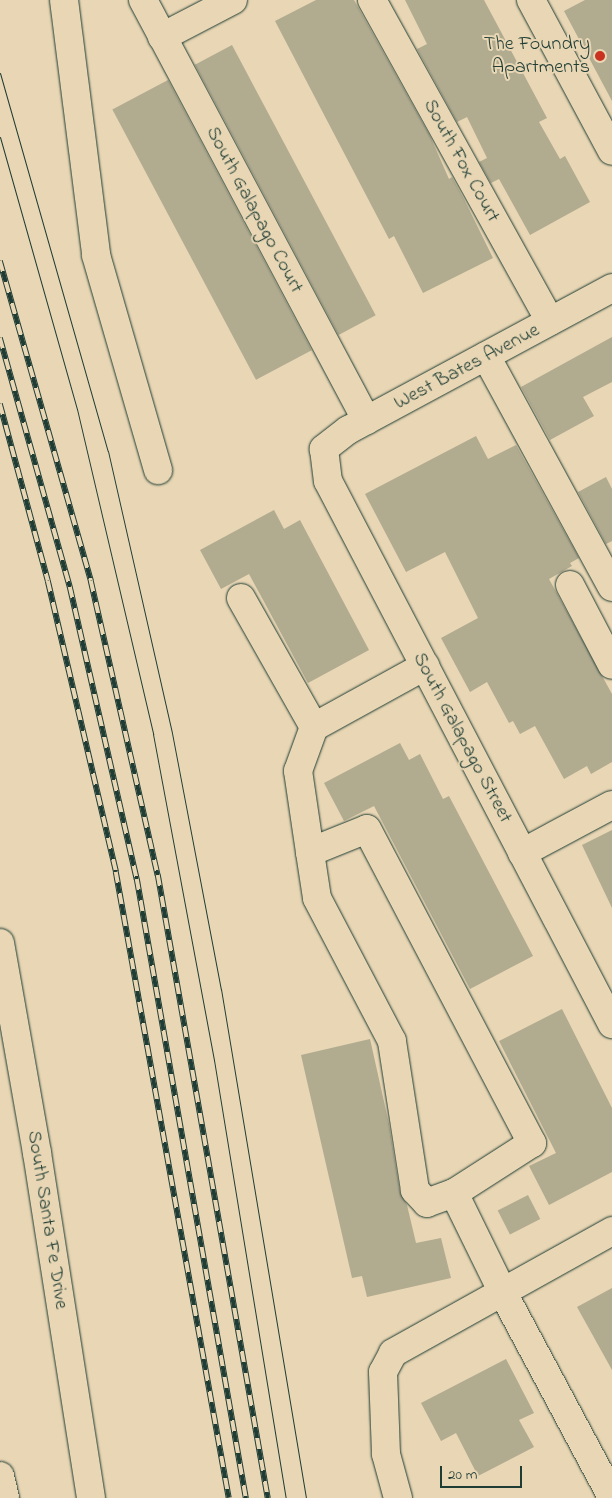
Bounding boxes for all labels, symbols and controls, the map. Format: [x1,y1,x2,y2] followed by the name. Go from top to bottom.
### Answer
[484,32,590,79] place label: The Foundry Apartments
[594,50,606,62] marker: The Foundry Apartments
[417,95,505,227] street label: South Fox Court
[200,123,308,297] street label: South Galapago Court
[390,319,544,415] street label: West Bates Avenue
[407,649,517,827] street label: South Galapago Street
[21,1129,73,1311] street label: South Santa Fe Drive
[442,1456,524,1488] scale bar
[448,1464,477,1486] text: 20 m

